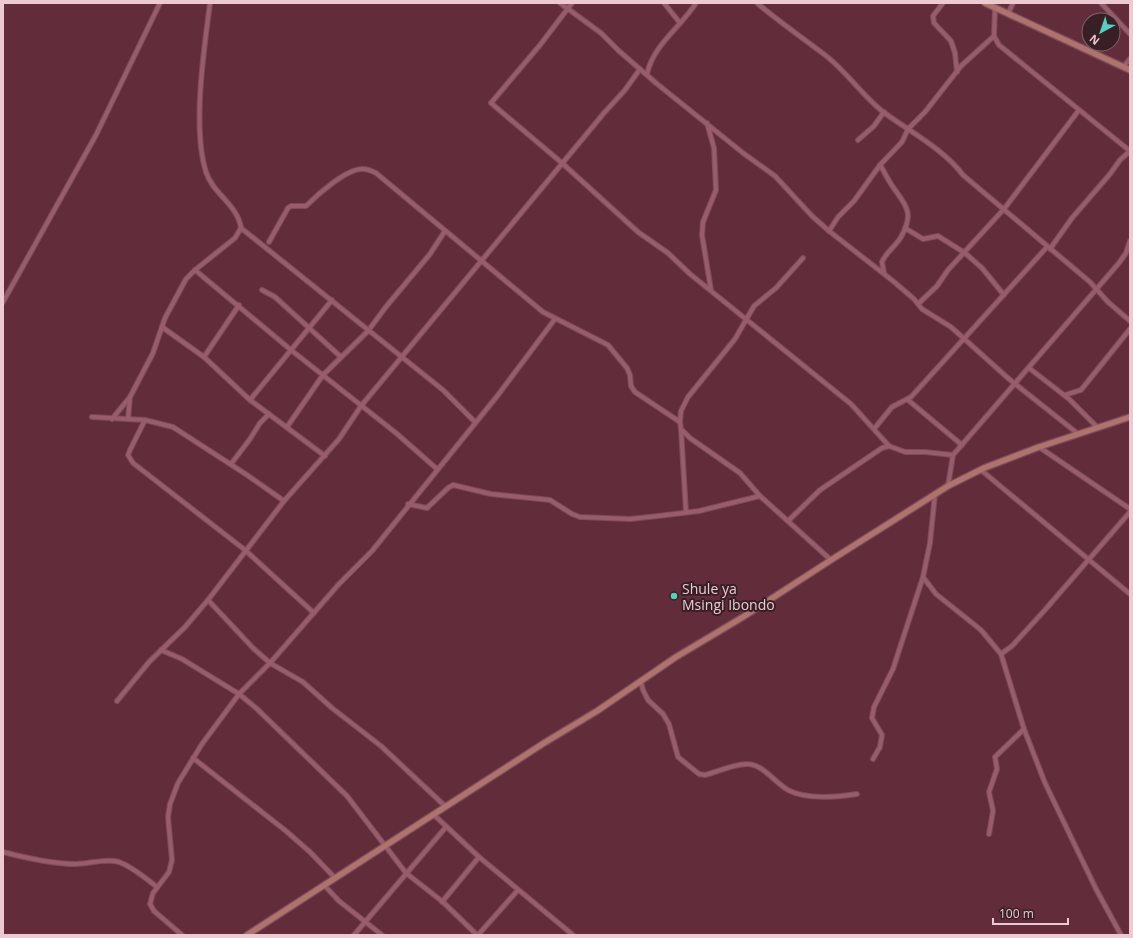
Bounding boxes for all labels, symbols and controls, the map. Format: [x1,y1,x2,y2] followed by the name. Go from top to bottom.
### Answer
[1081,12,1121,52] north arrow
[1086,31,1103,49] text: N
[682,579,775,614] place label: Shule ya Msingi Ibondo
[669,591,679,601] marker: Shule ya Msingi Ibondo
[993,900,1068,926] scale bar
[999,905,1034,922] text: 100 m

